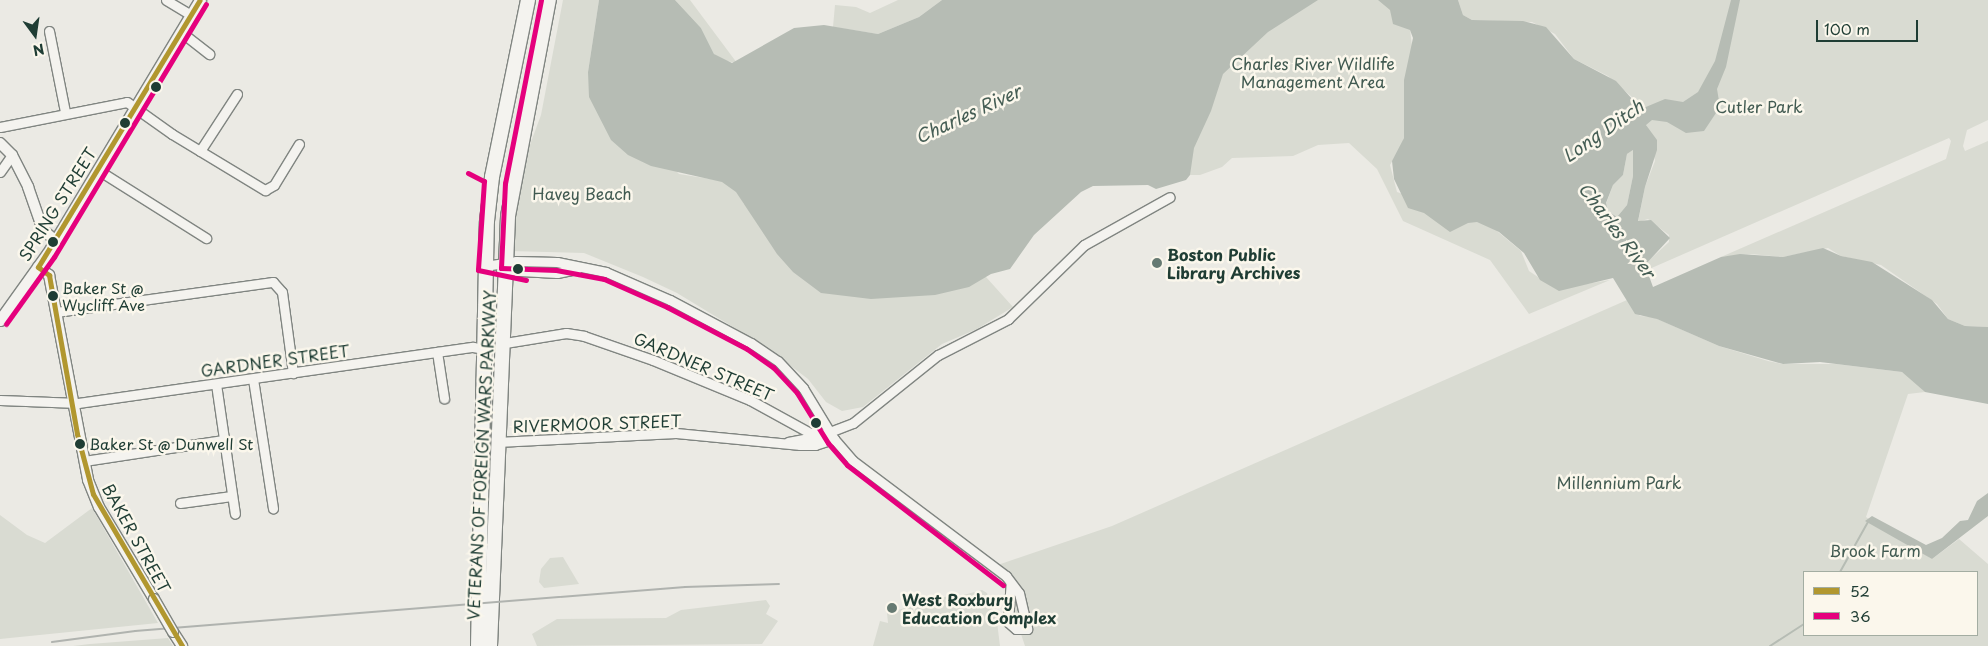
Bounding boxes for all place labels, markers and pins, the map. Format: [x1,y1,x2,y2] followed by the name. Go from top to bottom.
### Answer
[151,82,161,92] unlabelled marker
[120,118,130,128] unlabelled marker
[48,237,58,247] unlabelled marker
[1167,244,1301,282] place label: Boston Public Library Archives
[1151,257,1163,269] marker: Boston Public Library Archives
[513,264,523,274] unlabelled marker
[62,278,145,313] place label: Baker St @ Wycliff Ave
[48,291,58,301] marker: Baker St @ Wycliff Ave
[811,418,821,428] unlabelled marker
[89,435,254,453] place label: Baker St @ Dunwell St
[75,439,85,449] marker: Baker St @ Dunwell St
[902,589,1057,627] place label: West Roxbury Education Complex
[886,602,898,614] marker: West Roxbury Education Complex

